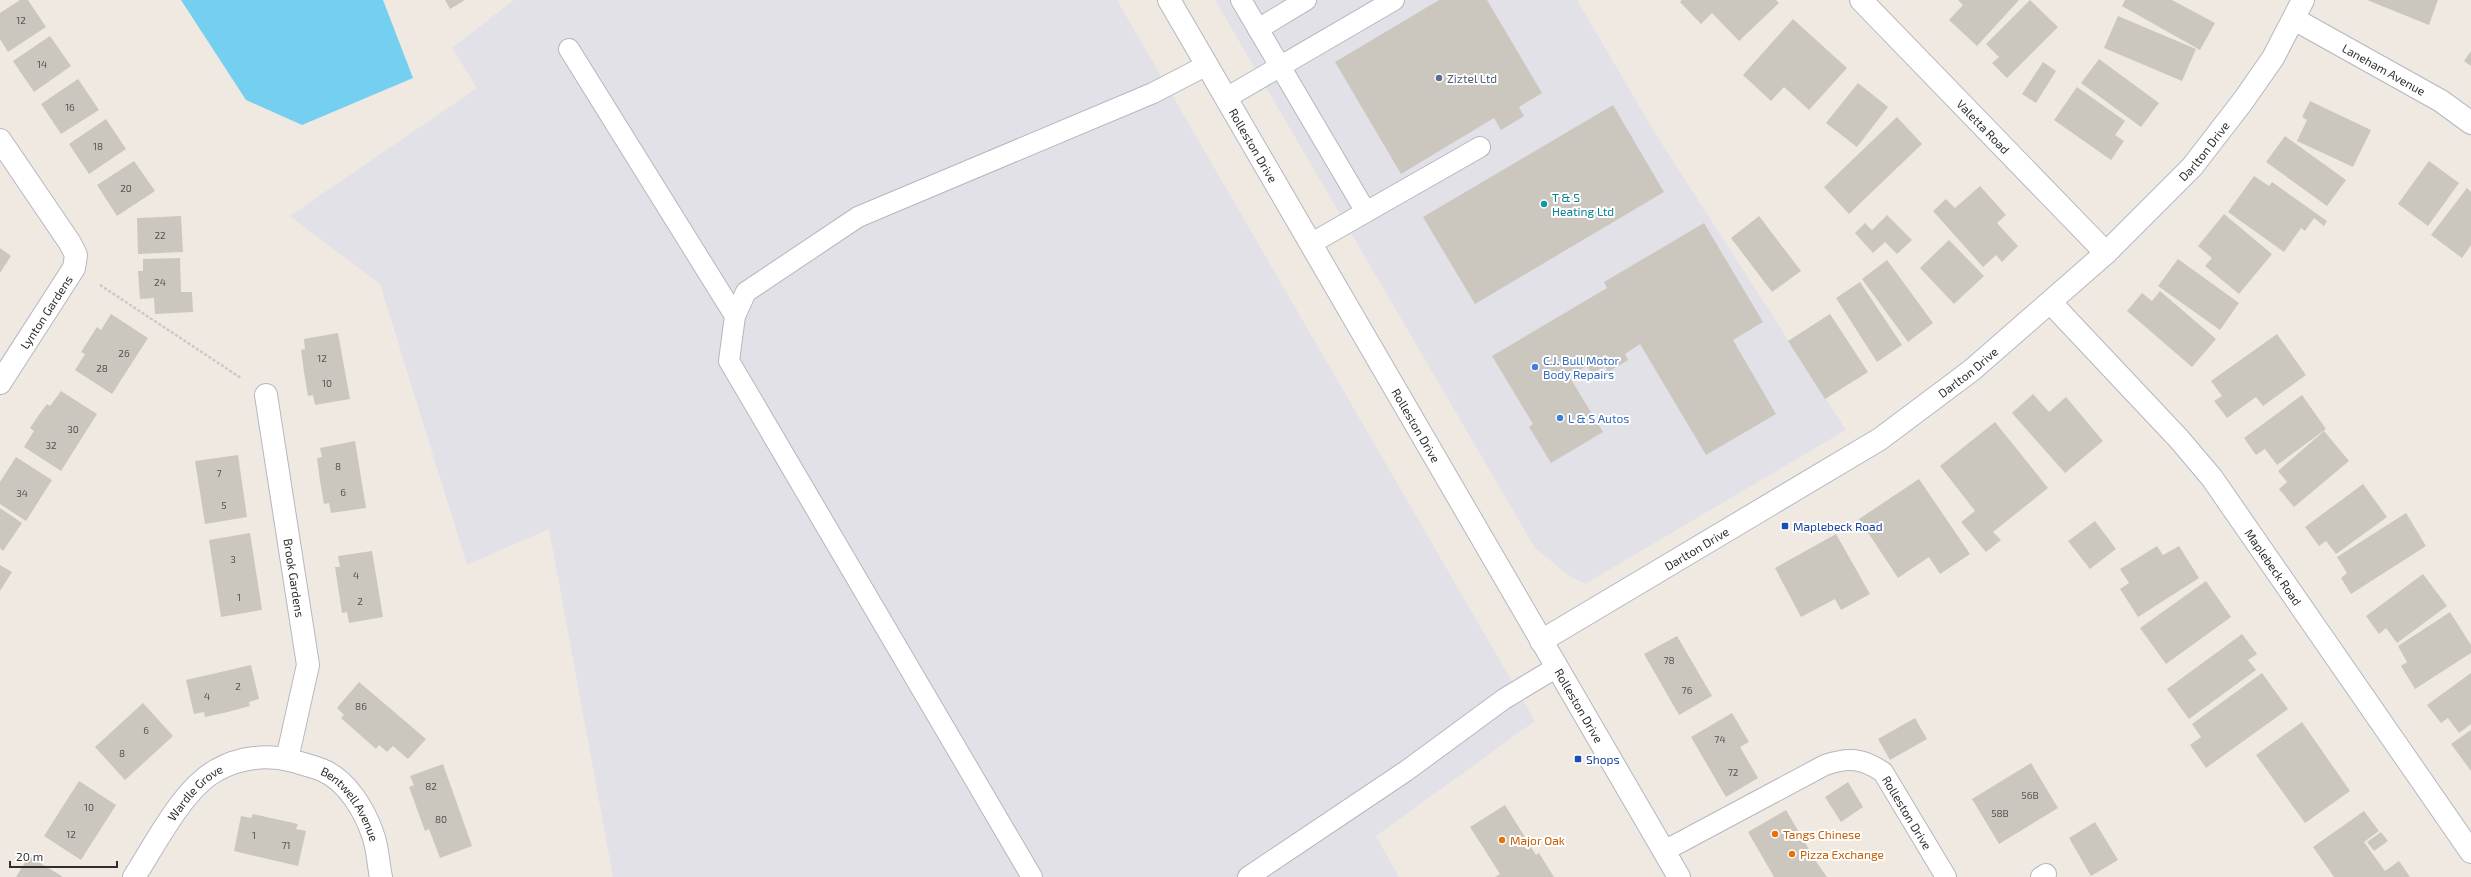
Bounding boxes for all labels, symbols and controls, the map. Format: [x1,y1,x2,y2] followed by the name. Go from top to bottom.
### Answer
[16,14,26,26] house number: 12
[2340,40,2428,98] street label: Laneham Avenue
[37,58,47,70] house number: 14
[1447,71,1497,85] place label: Ziztel Ltd
[1434,73,1444,83] marker: Ziztel Ltd
[1954,97,2013,156] street label: Valetta Road
[65,101,75,113] house number: 16
[1226,106,1280,185] street label: Rolleston Drive
[2175,118,2232,184] street label: Darlton Drive
[93,140,103,152] house number: 18
[120,182,132,194] house number: 20
[1552,190,1614,218] place label: T & S Heating Ltd
[1539,199,1549,209] marker: T & S Heating Ltd
[154,229,166,241] house number: 22
[17,273,75,351] street label: Lynton Gardens
[154,276,166,288] house number: 24
[1935,344,2000,400] street label: Darlton Drive
[118,347,130,359] house number: 26
[317,352,327,364] house number: 12
[1543,353,1620,381] place label: C.J. Bull Motor Body Repairs
[96,362,108,374] house number: 28
[1530,362,1540,372] marker: C.J. Bull Motor Body Repairs
[322,377,332,389] house number: 10
[1389,386,1443,465] street label: Rolleston Drive
[1568,411,1629,425] place label: L & S Autos
[1555,413,1565,423] marker: L & S Autos
[67,423,79,435] house number: 30
[45,439,57,451] house number: 32
[335,460,341,472] house number: 8
[216,467,222,479] house number: 7
[340,486,346,498] house number: 6
[16,487,28,499] house number: 34
[221,499,227,511] house number: 5
[1793,519,1883,533] place label: Maplebeck Road
[1780,521,1790,531] marker: Maplebeck Road
[1662,524,1731,573] street label: Darlton Drive
[2242,526,2305,608] street label: Maplebeck Road
[281,537,307,618] street label: Brook Gardens
[230,553,236,565] house number: 3
[353,569,359,581] house number: 4
[237,591,241,603] house number: 1
[357,595,363,607] house number: 2
[1663,654,1675,666] house number: 78
[1552,666,1606,745] street label: Rolleston Drive
[235,680,241,692] house number: 2
[1682,684,1693,696] house number: 76
[204,690,210,702] house number: 4
[355,700,367,712] house number: 86
[143,724,149,736] house number: 6
[1714,733,1726,745] house number: 74
[119,747,125,759] house number: 8
[1586,752,1620,766] place label: Shops
[1573,754,1583,764] marker: Shops
[164,761,225,823] street label: Wardle Grove
[319,763,382,843] street label: Bentwell Avenue
[1728,766,1739,778] house number: 72
[1880,773,1935,852] street label: Rolleston Drive
[425,780,437,792] house number: 82
[2021,789,2039,801] house number: 56B
[84,801,94,813] house number: 10
[1991,807,2009,819] house number: 58B
[435,813,447,825] house number: 80
[1783,827,1861,841] place label: Tangs Chinese
[66,828,76,840] house number: 12
[252,829,256,841] house number: 1
[1770,829,1780,839] marker: Tangs Chinese
[1510,833,1565,848] place label: Major Oak
[1497,835,1507,845] marker: Major Oak
[281,839,291,851] house number: 71
[10,843,117,869] scale bar
[1800,847,1884,861] place label: Pizza Exchange
[16,849,43,863] text: 20 m
[1787,849,1797,859] marker: Pizza Exchange

